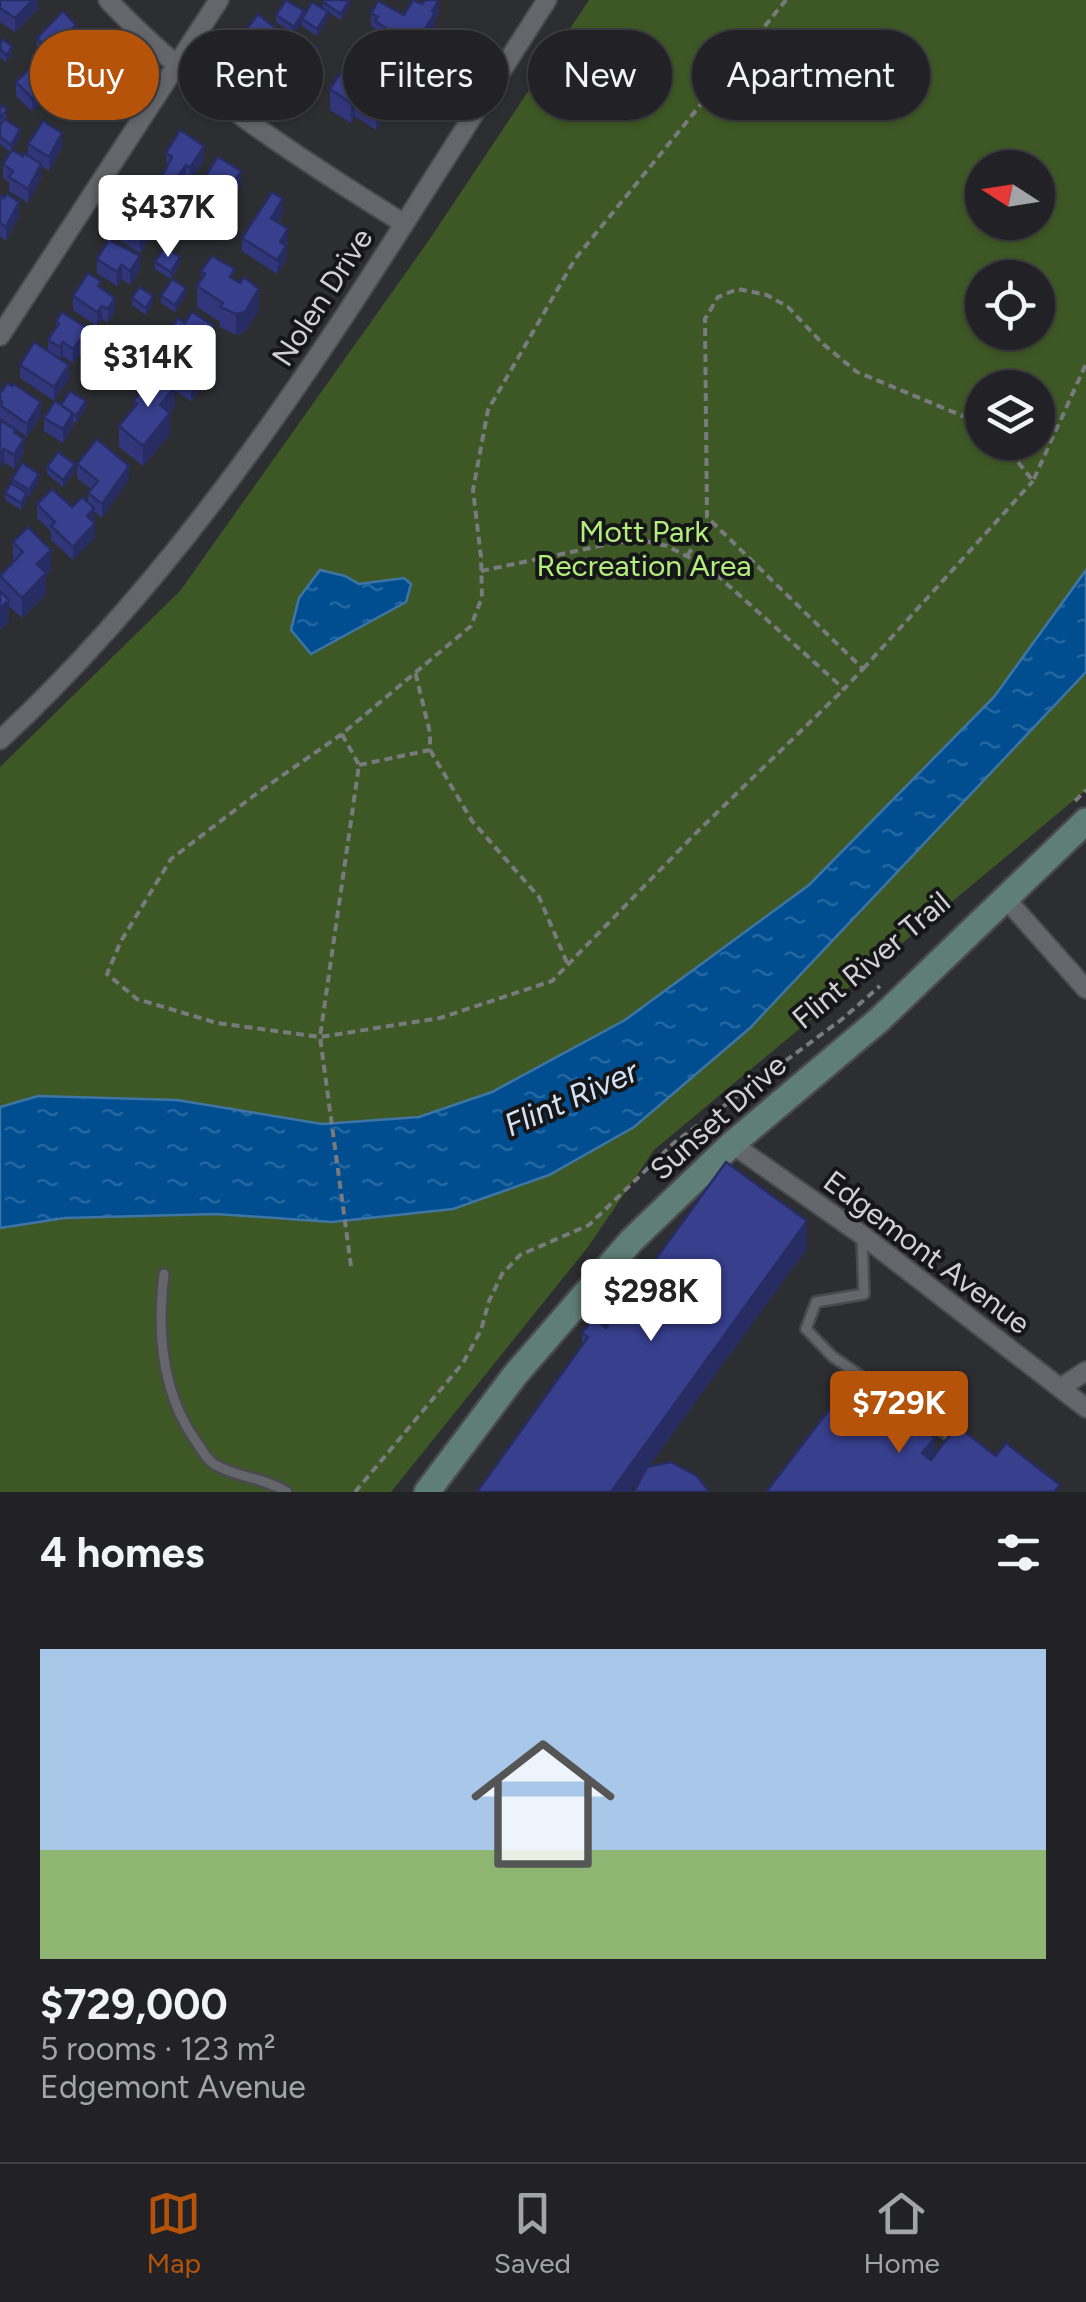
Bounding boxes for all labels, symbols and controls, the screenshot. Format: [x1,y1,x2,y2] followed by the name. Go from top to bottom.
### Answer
[30,30,159,120] chip: Buy
[179,30,323,120] chip: Rent
[343,30,508,120] chip: Filters
[528,30,672,120] chip: New
[692,30,930,120] chip: Apartment
[965,150,1055,240] north arrow
[965,150,1055,460] map controls
[98,175,238,260] pin: $437K
[121,188,215,226] text: $437K
[264,221,380,373] street label: Nolen Drive
[965,260,1055,350] button: locate
[78,325,218,410] pin: $314K
[103,338,193,376] text: $314K
[965,370,1055,460] button: layers
[536,513,752,584] park label: Mott Park Recreation Area
[785,883,957,1037] street label: Flint River Trail
[642,1046,794,1188] street label: Sunset Drive
[498,1051,645,1144] water label: Flint River
[816,1162,1038,1342] street label: Edgemont Avenue
[581,1259,721,1344] pin: $298K
[603,1272,699,1310] text: $298K
[829,1371,969,1456] pin: $729K
[852,1384,946,1422] text: $729K
[991,1525,1046,1580] icon: filters
[40,1527,204,1578] text: 4 homes
[453,1714,633,1894] icon: home
[40,1979,228,2030] text: $729,000
[40,2030,276,2068] text: 5 rooms · 123 m²
[40,2068,306,2106] text: Edgemont Avenue
[146,2186,201,2280] tab: Map
[494,2186,571,2280] tab: Saved
[863,2186,940,2280] tab: Home

